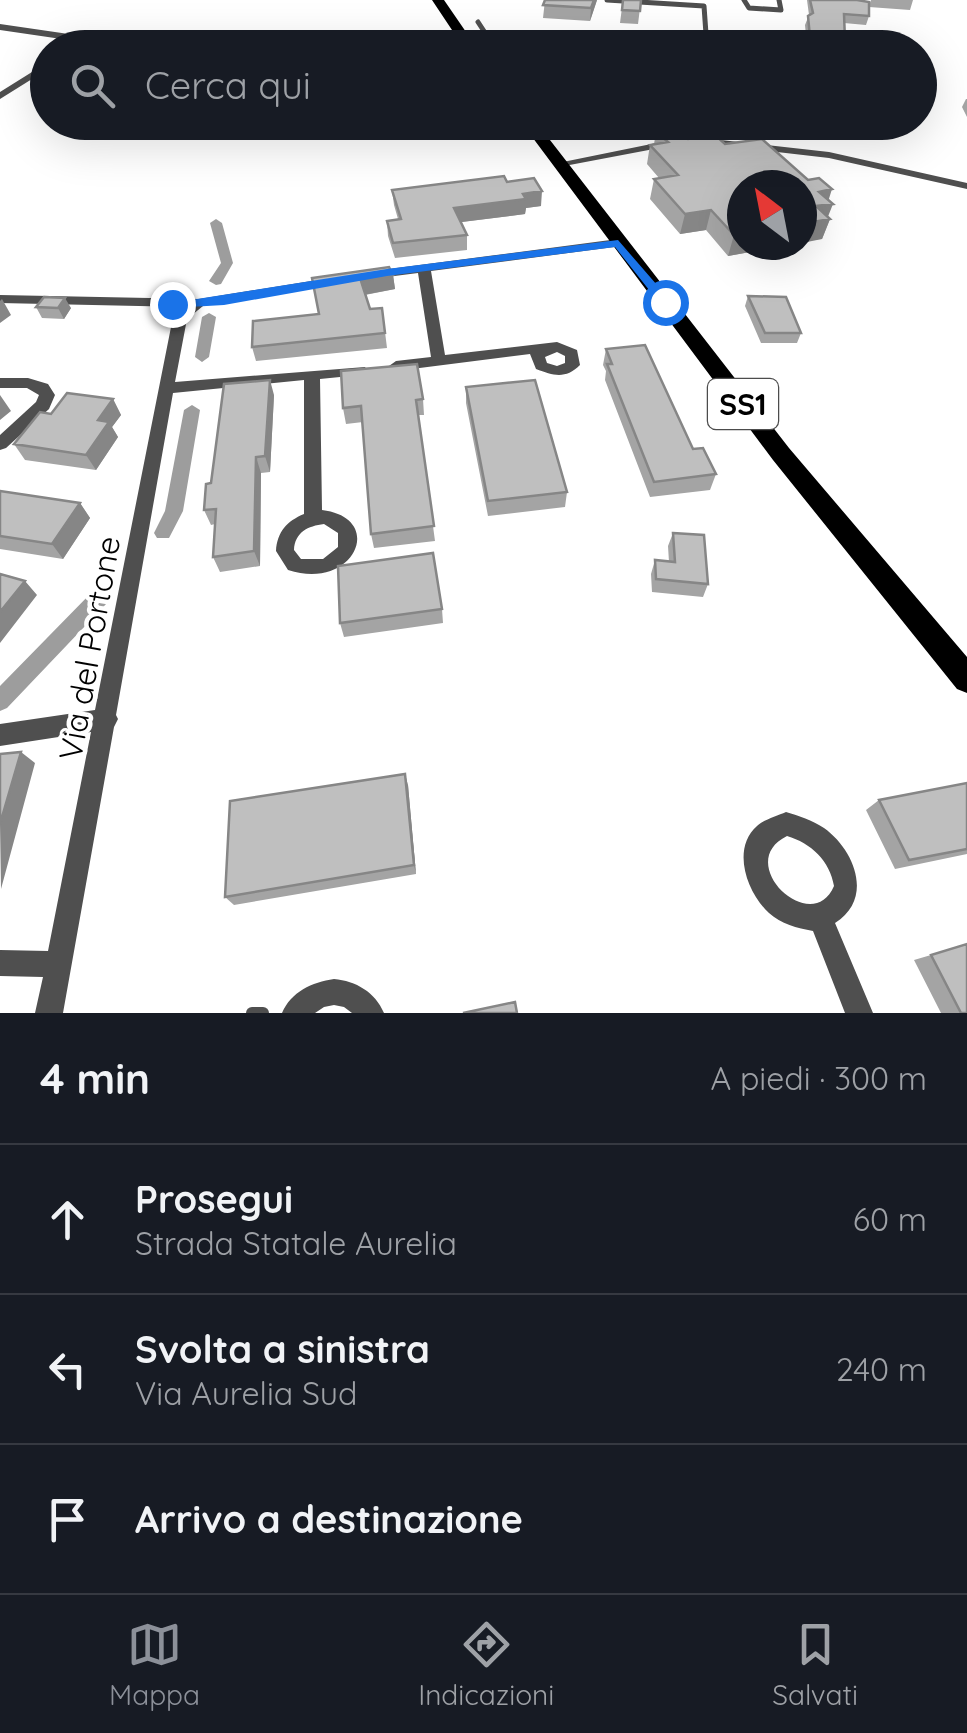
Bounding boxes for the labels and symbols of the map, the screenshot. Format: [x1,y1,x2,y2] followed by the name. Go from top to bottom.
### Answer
[727,170,817,260] north arrow
[643,280,689,326] route start
[150,282,196,328] route end
[708,379,778,429] road number: SS1
[50,533,128,763] street label: Via del Portone

